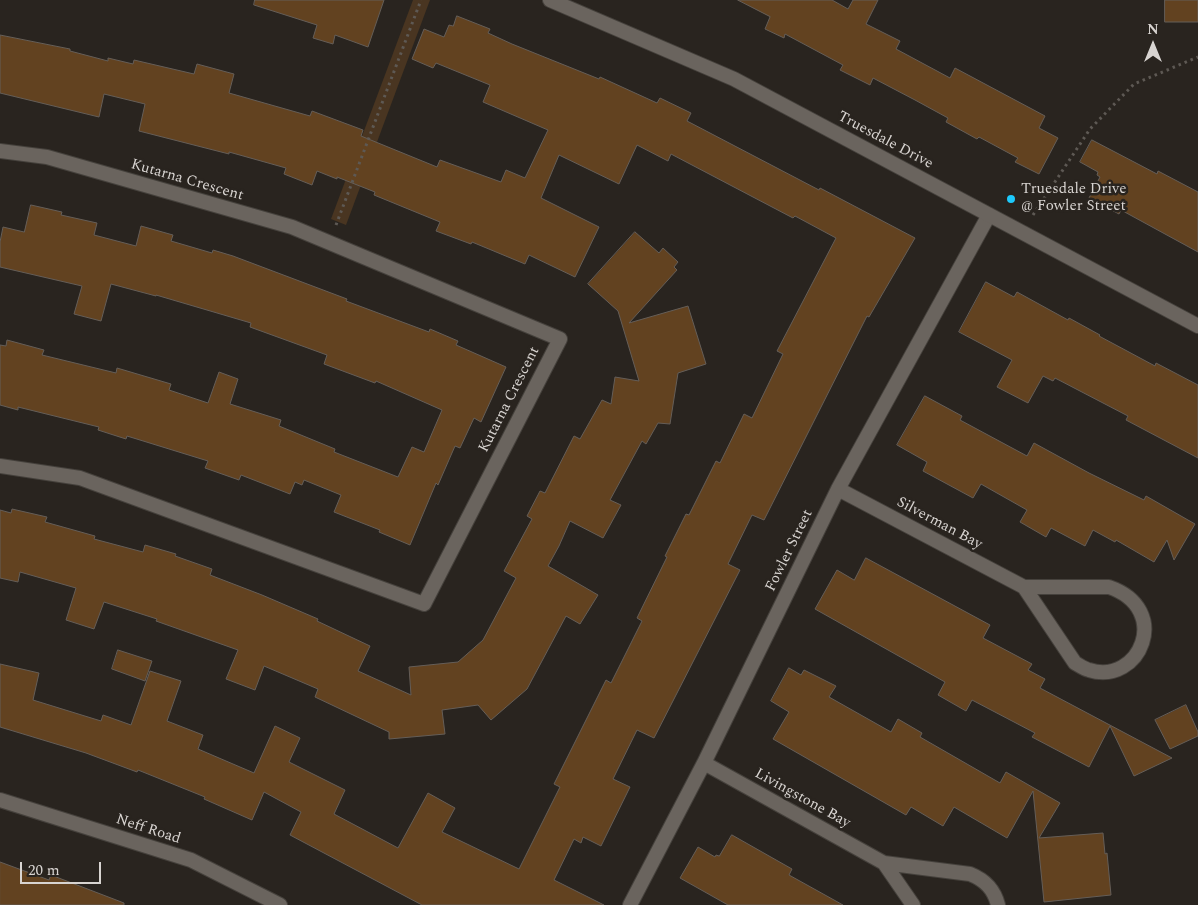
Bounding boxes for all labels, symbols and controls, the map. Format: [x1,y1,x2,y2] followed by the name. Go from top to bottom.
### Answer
[1147,19,1159,40] text: N
[1128,20,1178,70] north arrow
[834,108,936,174] street label: Truesdale Drive
[129,156,245,206] street label: Kutarna Crescent
[1021,181,1127,216] place label: Truesdale Drive @ Fowler Street
[1005,193,1017,205] marker: Truesdale Drive @ Fowler Street
[476,344,544,456] street label: Kutarna Crescent
[893,494,985,554] street label: Silverman Bay
[762,507,818,595] street label: Fowler Street
[751,765,853,833] street label: Livingstone Bay
[113,811,183,849] street label: Neff Road
[22,852,104,884] scale bar
[28,859,60,882] text: 20 m

